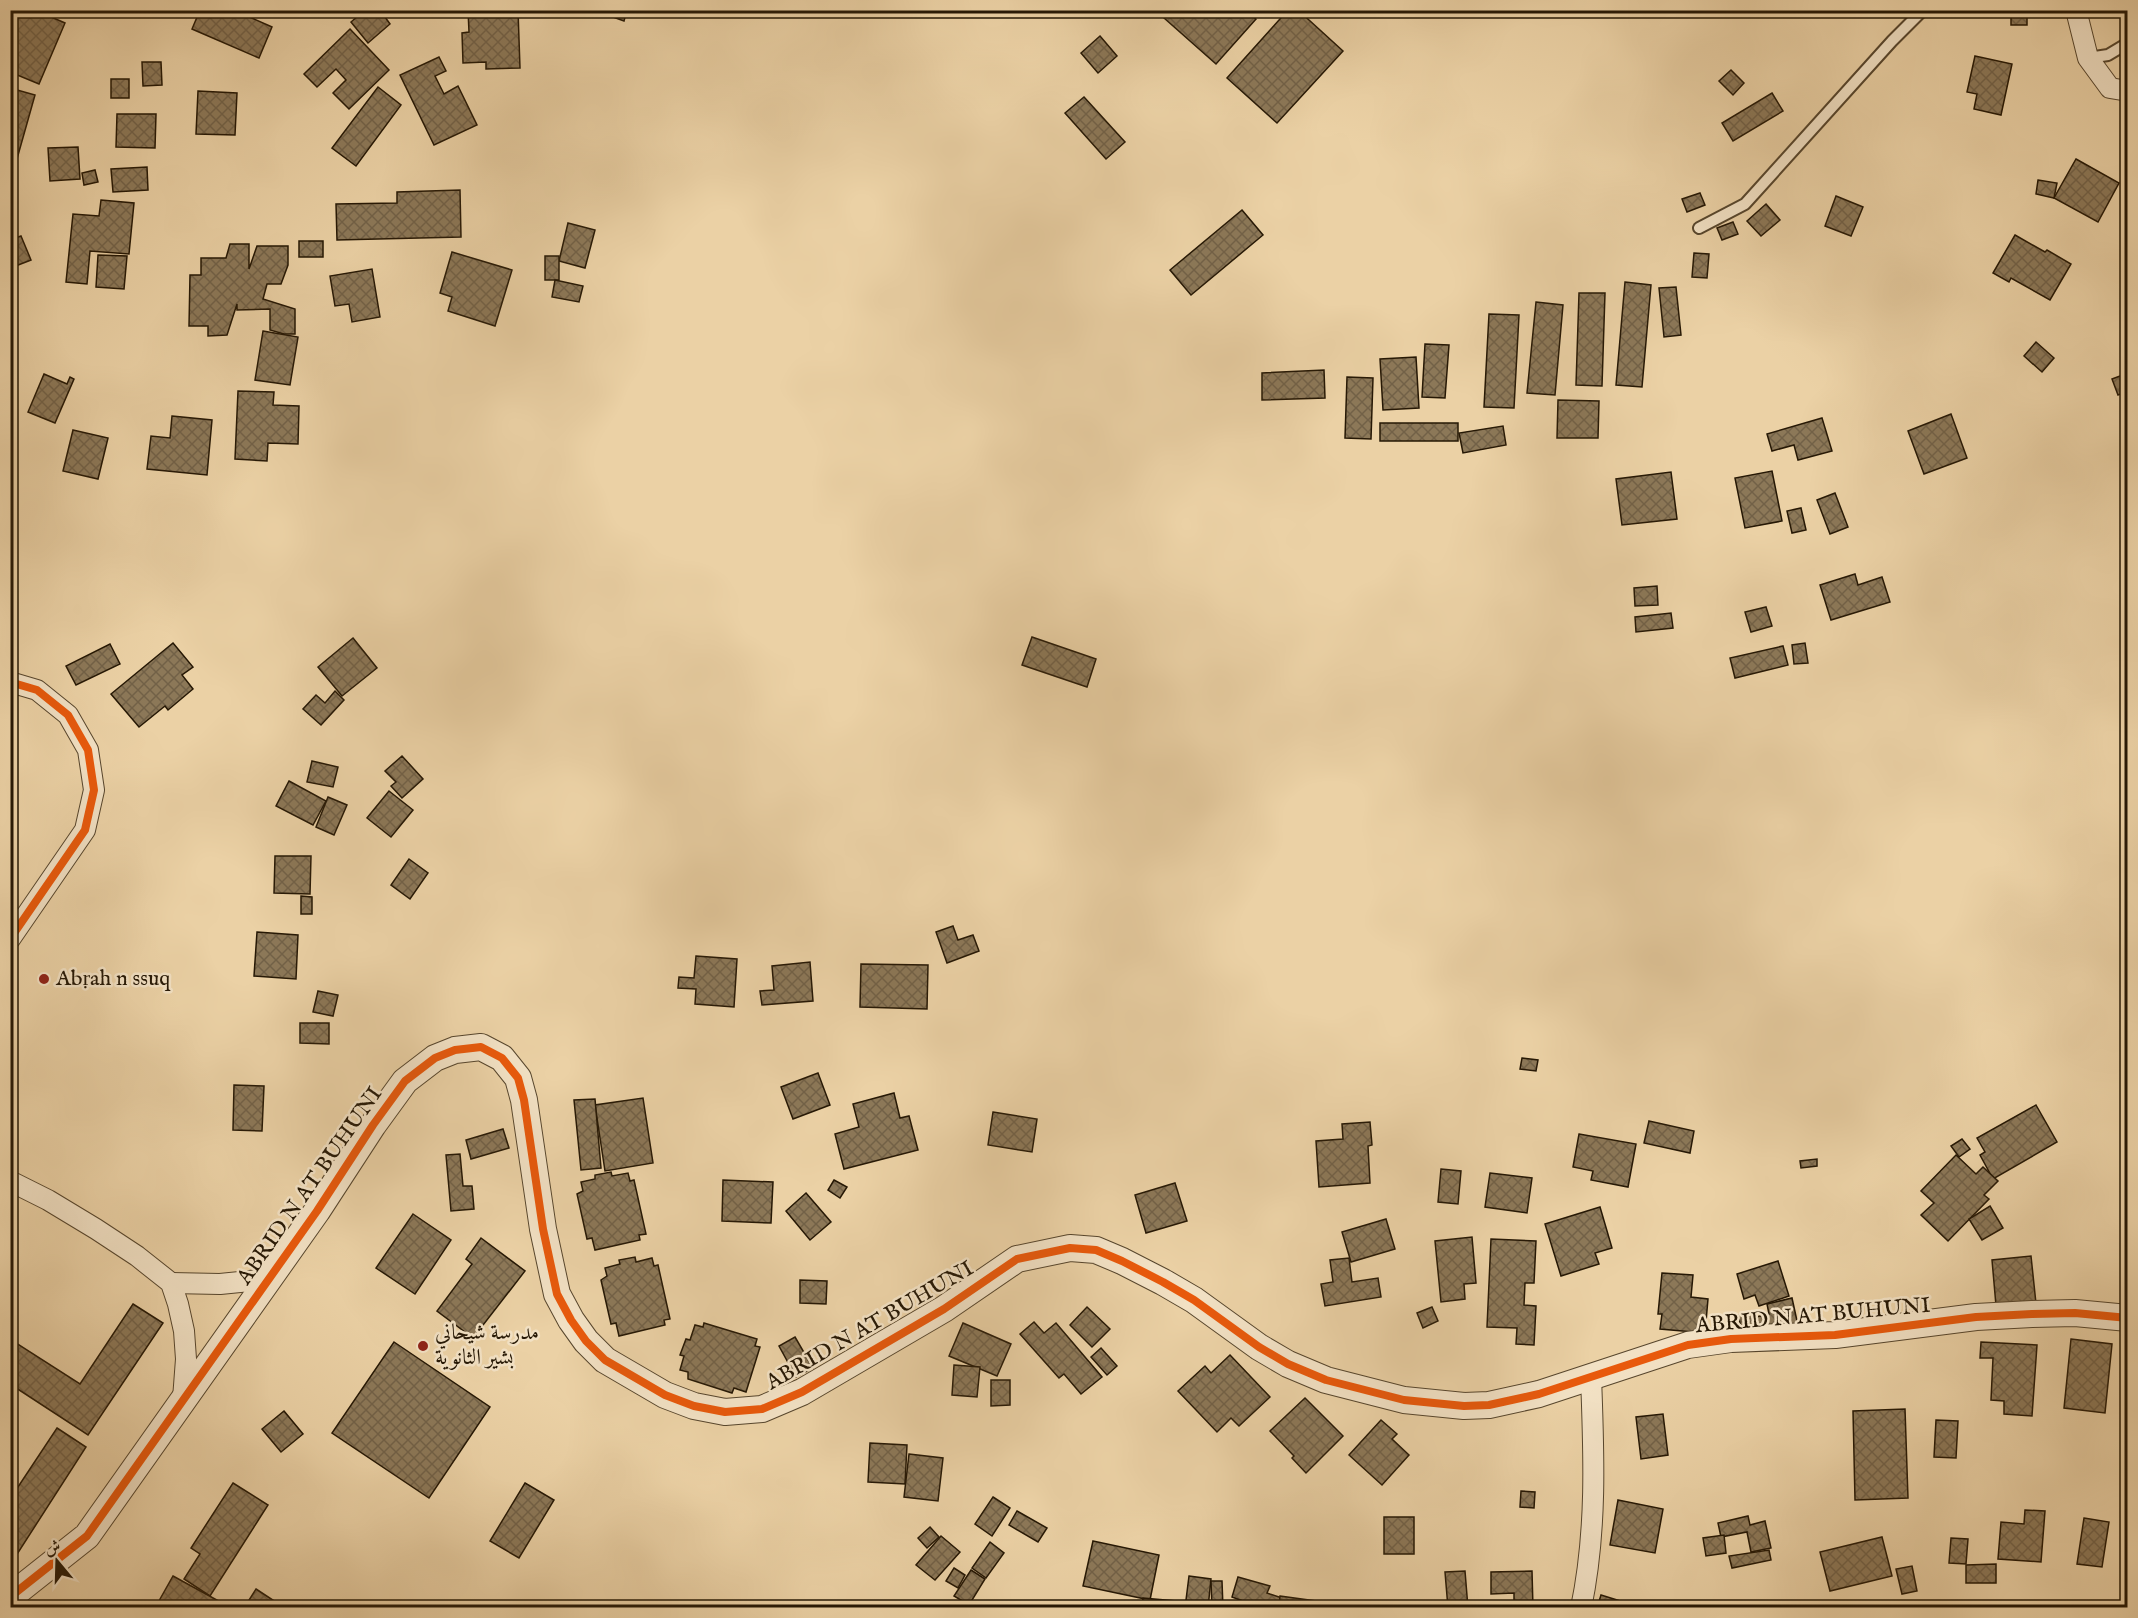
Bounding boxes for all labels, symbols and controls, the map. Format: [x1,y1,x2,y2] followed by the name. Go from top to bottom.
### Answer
[55,965,171,993] place label: Abṛah n ssuq
[37,972,51,986] marker: Abṛah n ssuq
[230,1081,389,1291] street label: ABRID N AT BUHUNI
[760,1255,979,1398] street label: ABRID N AT BUHUNI
[1693,1292,1932,1340] street label: ABRID N AT BUHUNI
[435,1319,539,1372] place label: مدرسة شيحاني بشير الثانوية
[416,1339,430,1353] marker: مدرسة شيحاني بشير الثانوية
[27,1531,87,1591] north arrow
[42,1537,64,1561] text: ش

